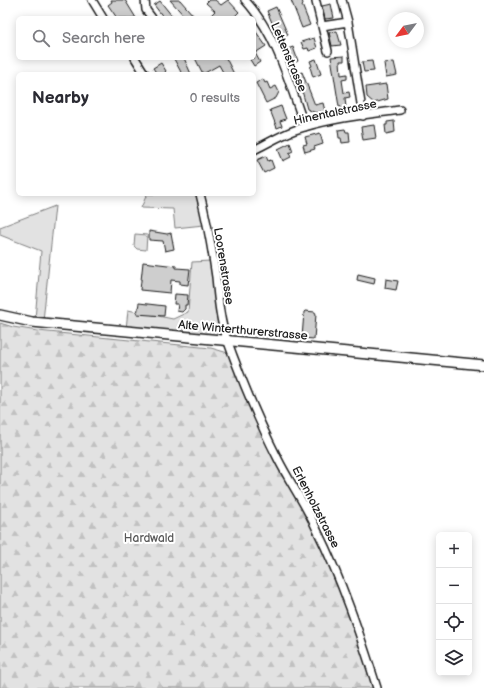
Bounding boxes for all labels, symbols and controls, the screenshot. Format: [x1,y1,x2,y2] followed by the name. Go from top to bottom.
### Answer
[388,12,424,48] north arrow
[16,16,256,60] search box
[267,20,310,94] street label: Lettenstrasse
[30,27,52,49] icon: search
[62,29,145,48] text: Search here
[32,88,89,108] text: Nearby
[190,90,240,106] text: 0 results
[292,96,378,129] street label: Hinentalstrasse
[210,227,237,306] street label: Loorenstrasse
[178,317,308,344] street label: Alte Winterthurerstrasse
[288,464,343,551] street label: Erlenholzstrasse
[124,531,174,546] park label: Hardwald
[436,532,472,676] map controls
[436,532,472,568] button: +
[436,568,472,604] button: −
[436,604,472,640] button: locate
[436,640,472,676] button: layers

